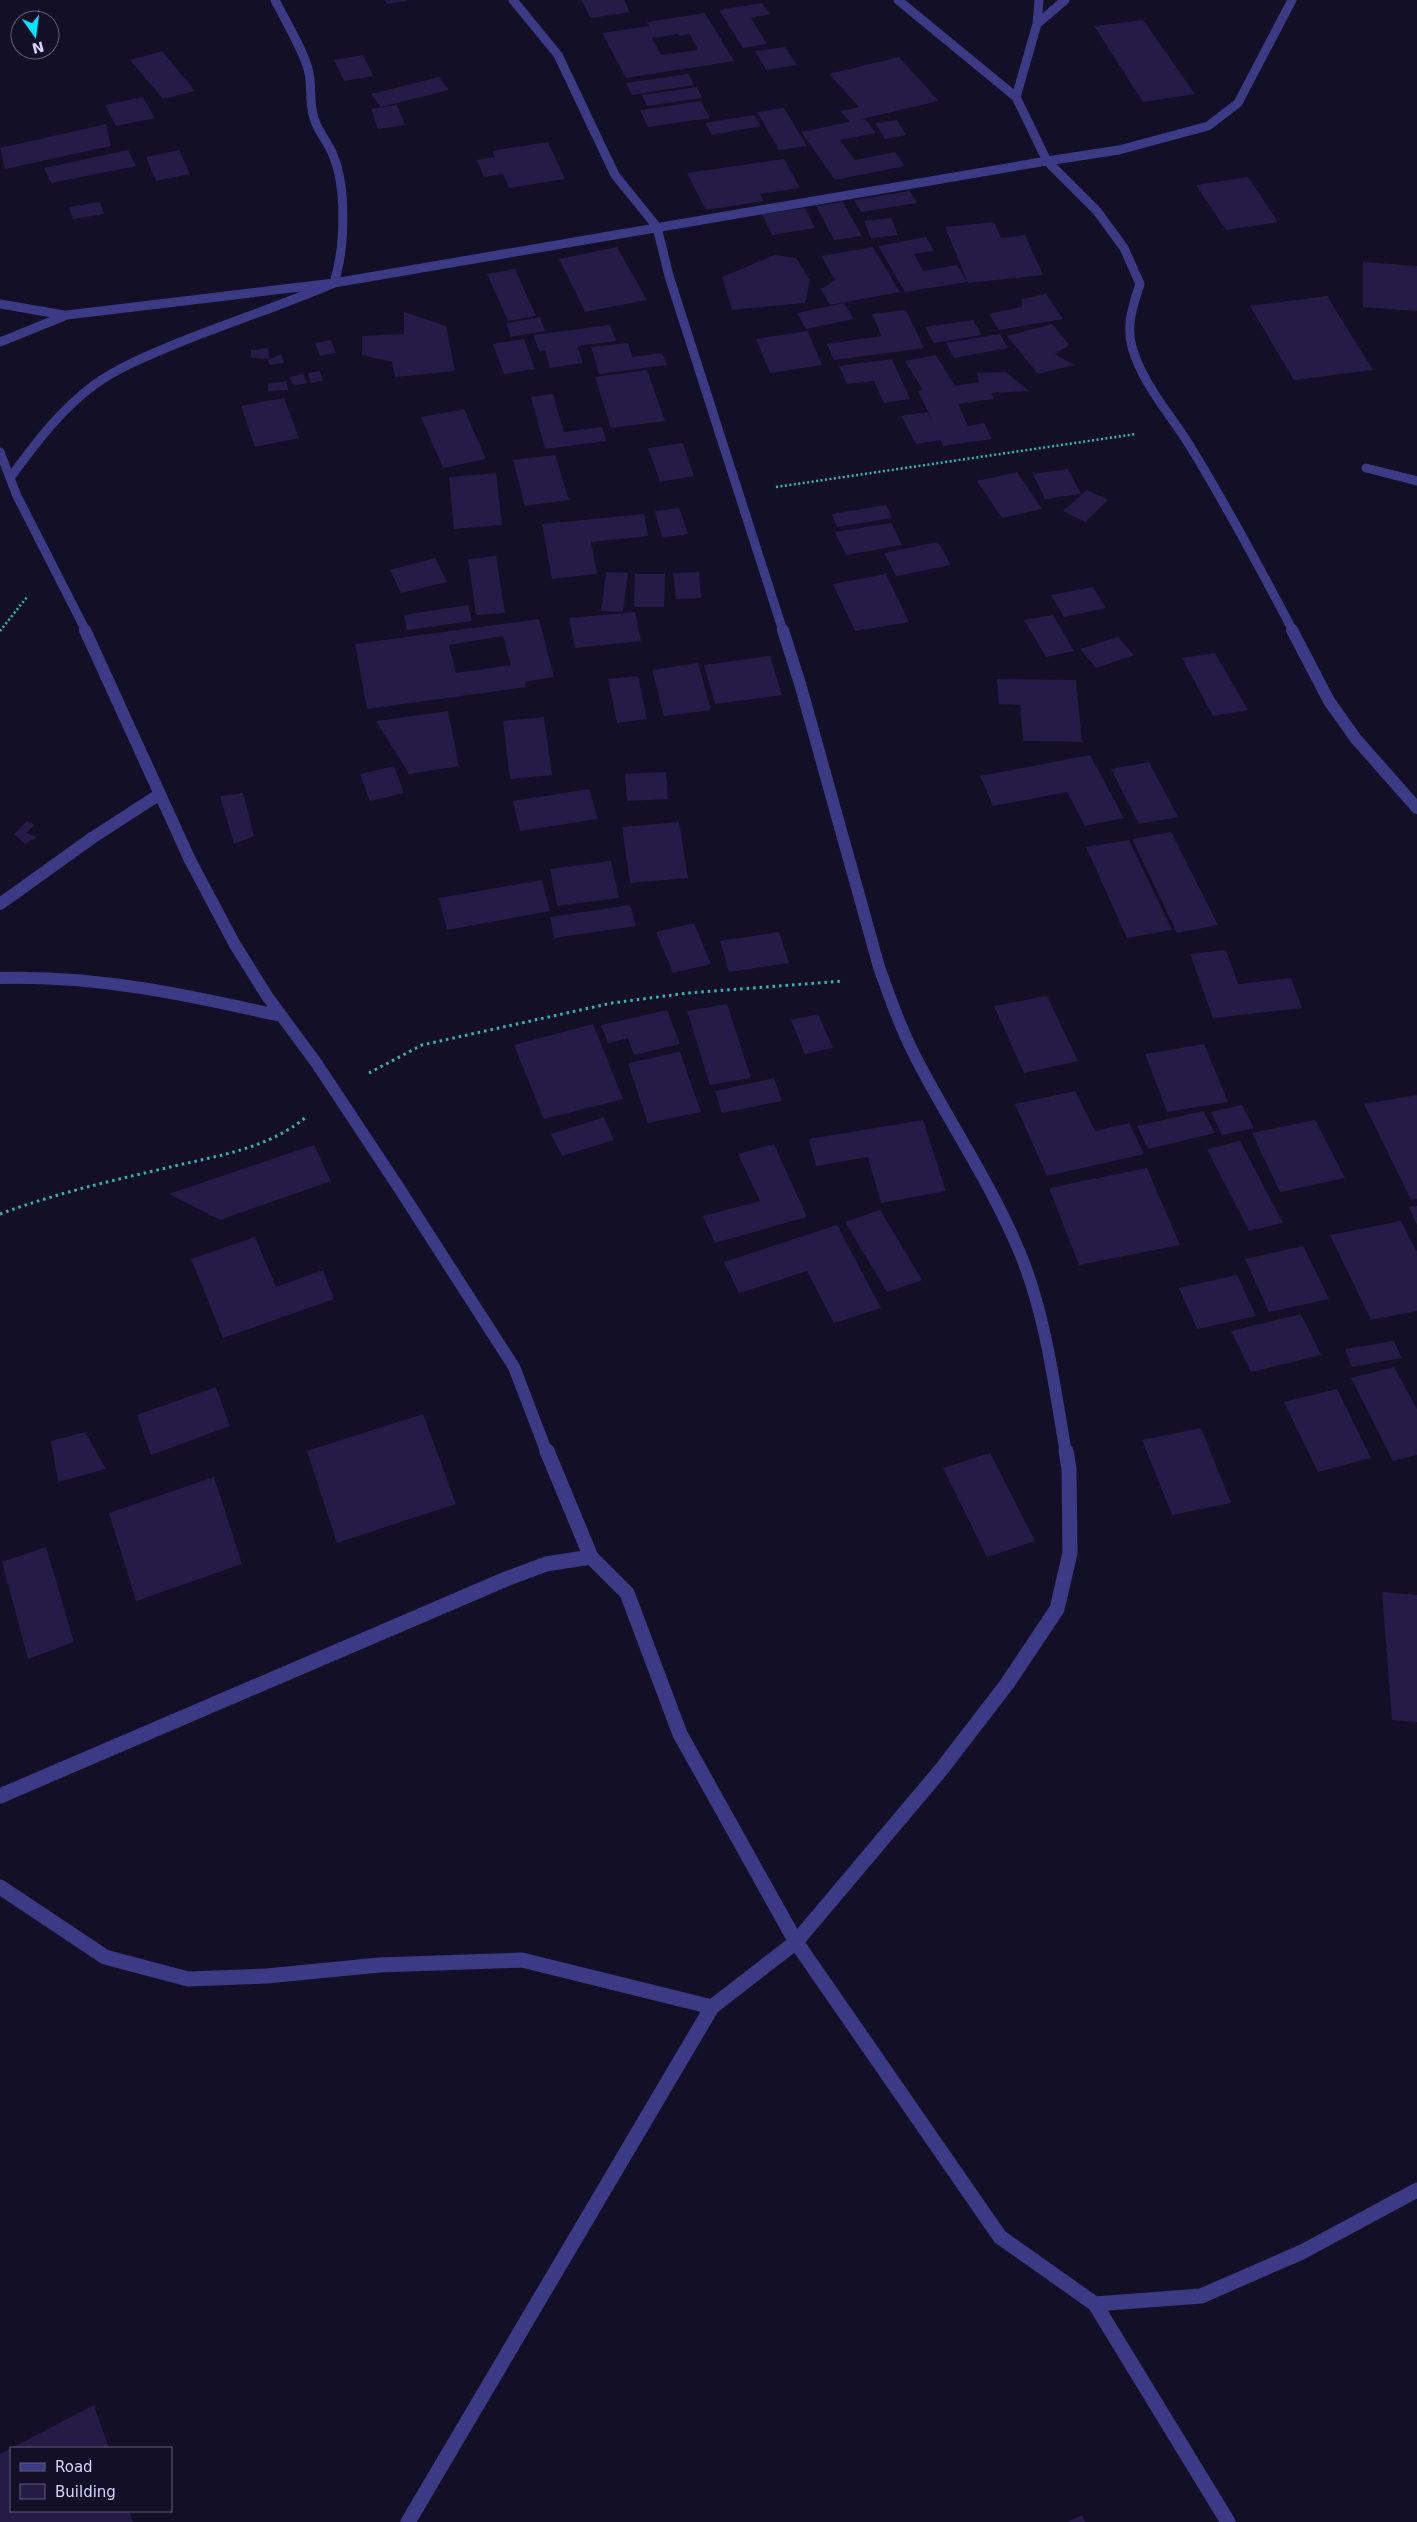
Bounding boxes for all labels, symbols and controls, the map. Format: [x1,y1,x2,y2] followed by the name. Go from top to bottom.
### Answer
[10,10,60,60] north arrow
[31,38,46,57] text: N
[10,2447,172,2512] legend
[55,2458,93,2476] text: Road
[55,2483,116,2501] text: Building

